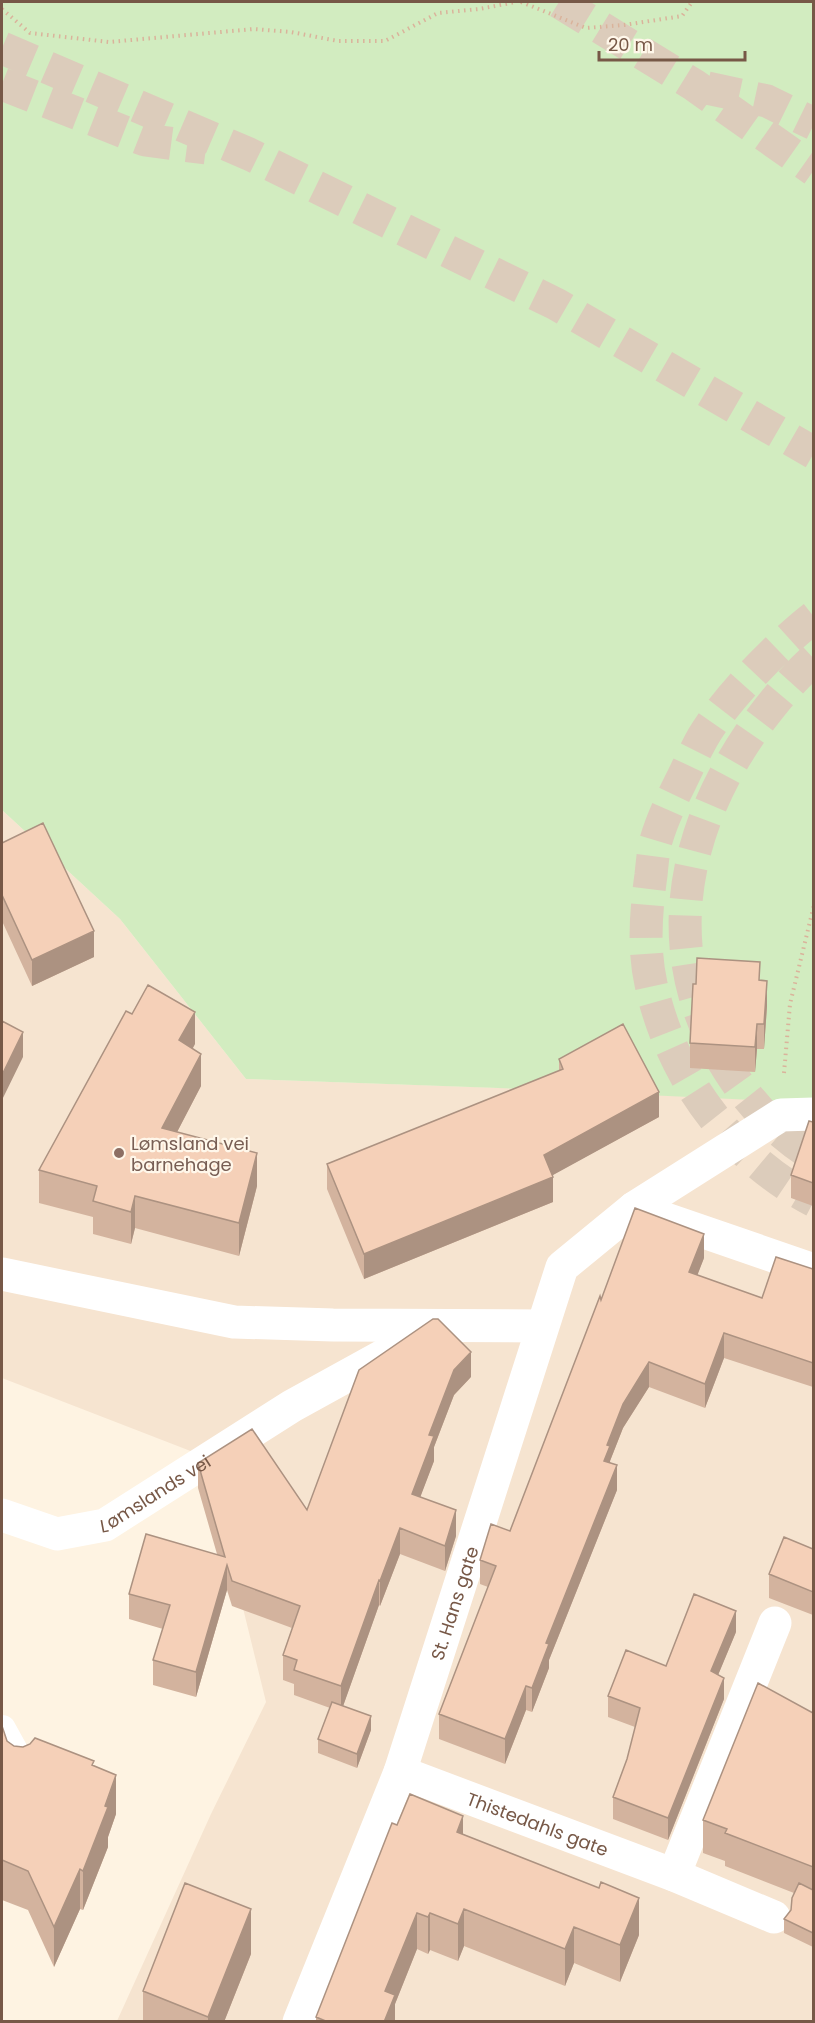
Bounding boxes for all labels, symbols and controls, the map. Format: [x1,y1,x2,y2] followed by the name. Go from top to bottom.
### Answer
[599,24,744,62] scale bar
[608,32,653,57] text: 20 m
[131,1131,249,1177] place label: Lømsland vei barnehage
[112,1146,126,1160] marker: Lømsland vei barnehage
[98,1449,215,1538] street label: Lømslands vei
[424,1543,484,1663] street label: St. Hans gate
[463,1786,612,1862] street label: Thistedahls gate

